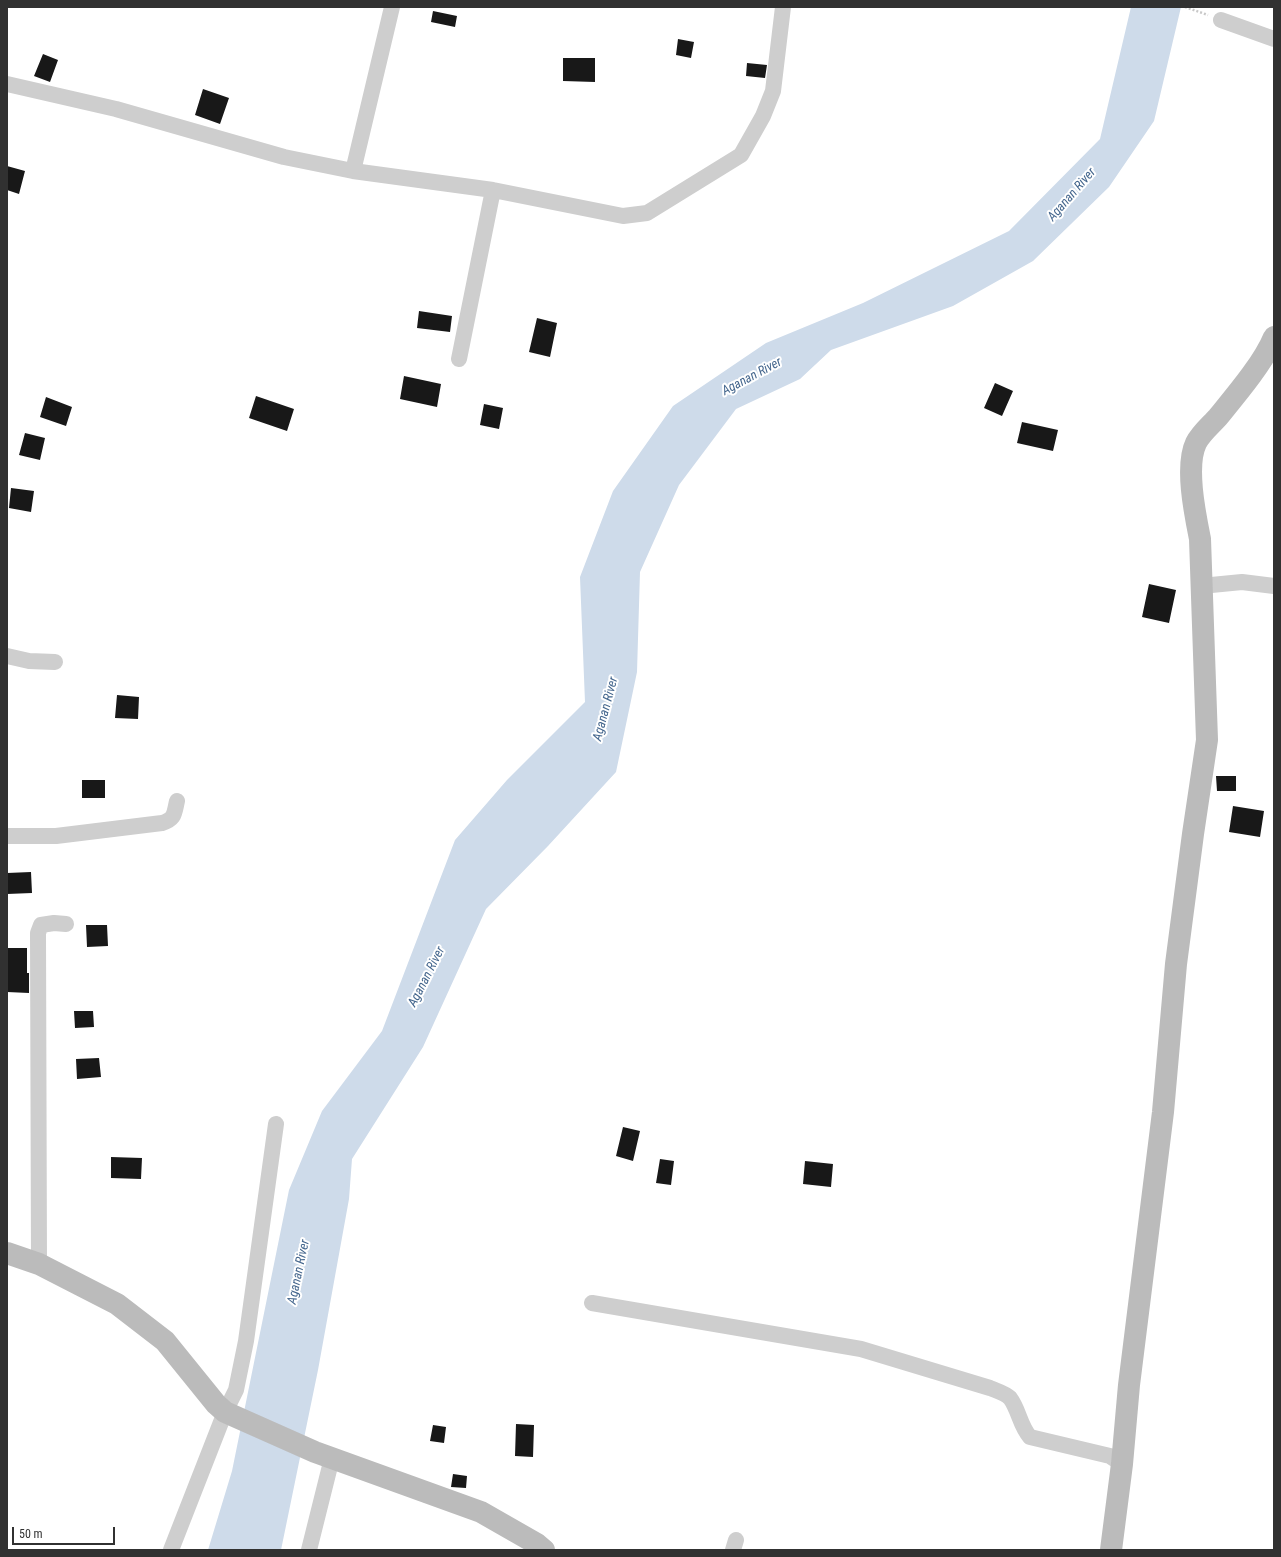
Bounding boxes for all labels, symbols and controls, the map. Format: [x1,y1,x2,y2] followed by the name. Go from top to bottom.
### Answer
[1045,165,1099,225] water label: Aganan River
[719,355,785,399] water label: Aganan River
[590,675,622,743] water label: Aganan River
[405,944,449,1010] water label: Aganan River
[285,1238,313,1306] water label: Aganan River
[14,1519,117,1545] scale bar
[19,1527,43,1541] text: 50 m

